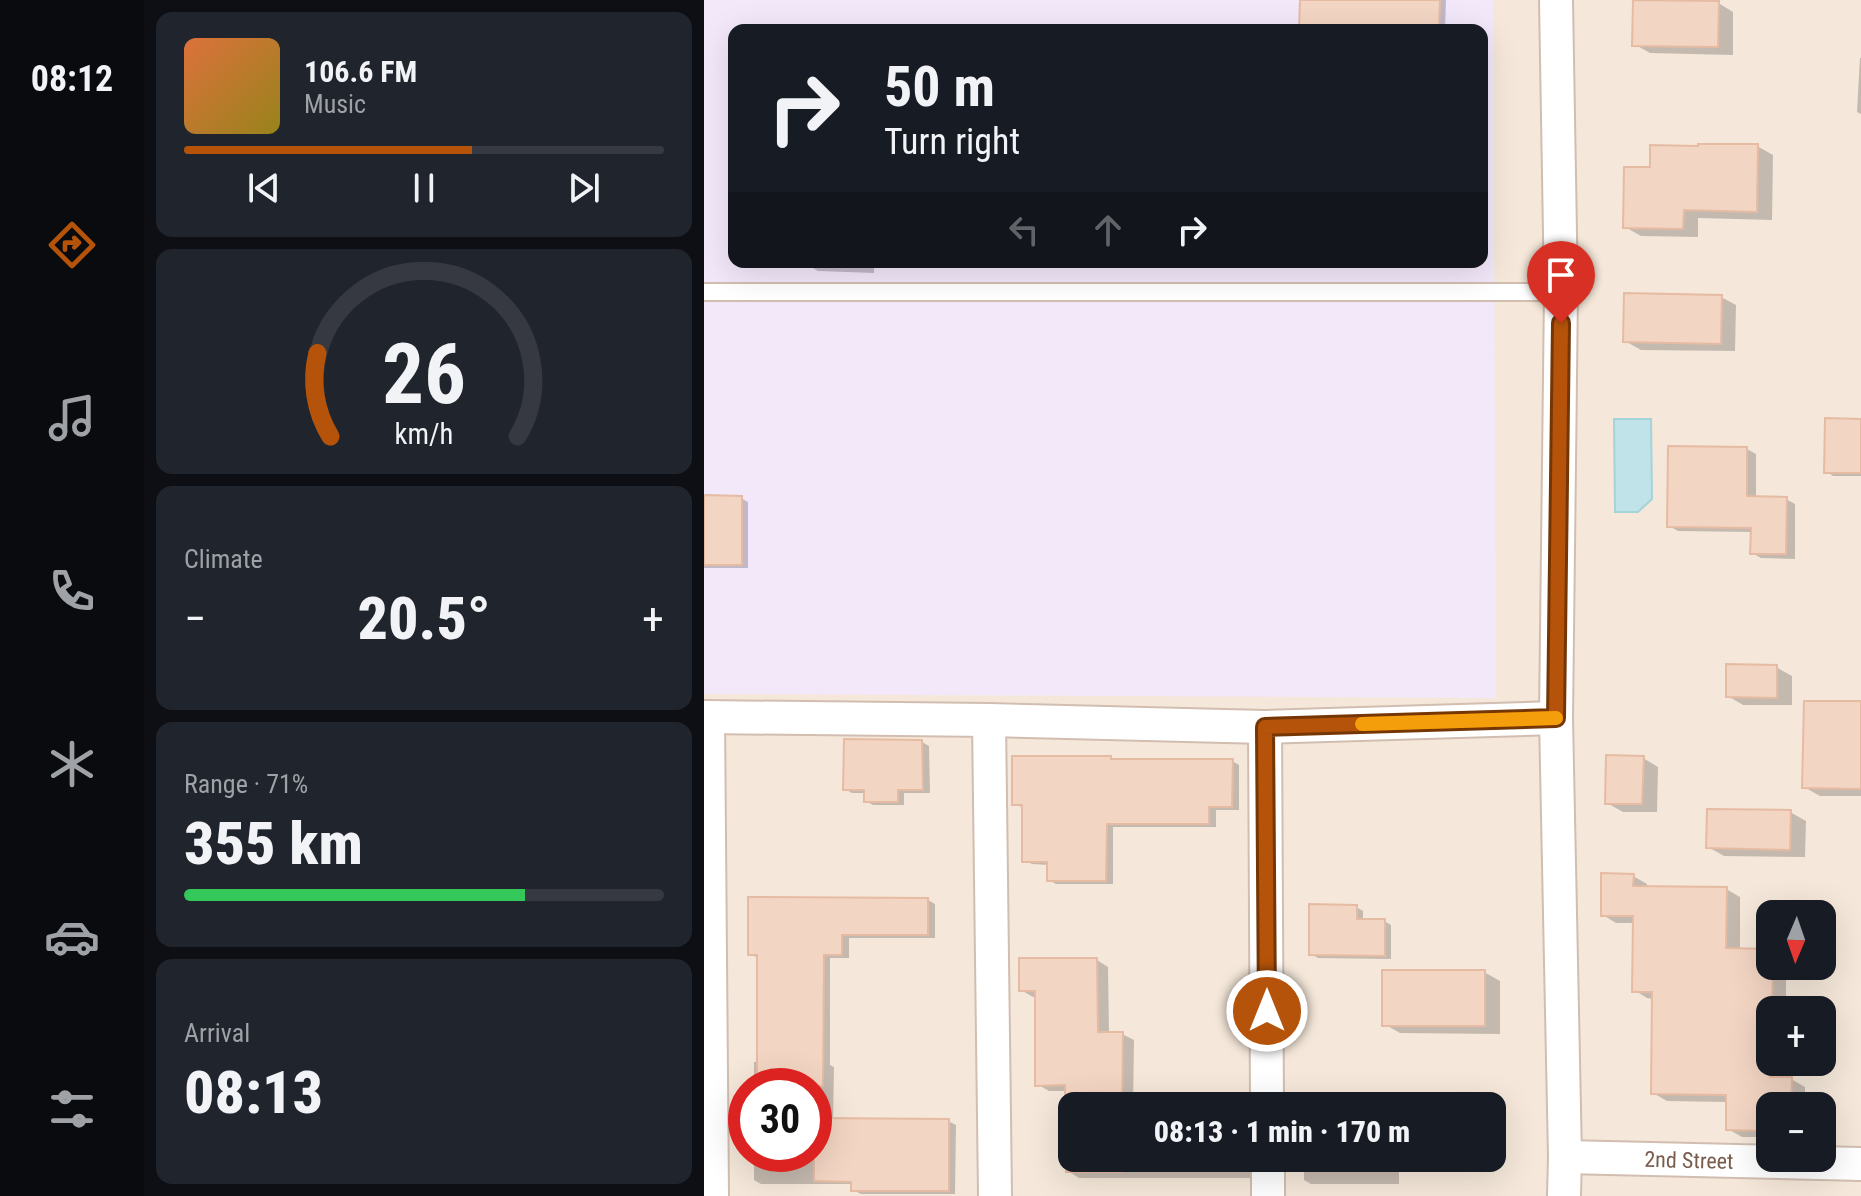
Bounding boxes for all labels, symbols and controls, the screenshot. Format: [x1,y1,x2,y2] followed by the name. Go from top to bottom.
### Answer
[304,54,417,89] text: 106.6 FM
[884,54,995,120] text: 50 m
[752,56,856,160] icon: right
[31,58,113,100] text: 08:12
[304,89,366,119] text: Music
[884,121,1020,163] text: Turn right
[242,166,286,210] icon: previous
[402,166,446,210] icon: pause
[562,166,606,210] icon: next
[1002,208,1046,252] icon: left
[1086,208,1130,252] icon: ahead
[1170,208,1214,252] icon: right
[44,217,100,273] icon: directions
[1527,241,1595,323] pin
[1539,253,1583,297] icon: arrive
[382,326,466,423] text: 26
[44,390,100,446] icon: music
[395,417,453,451] text: km/h
[184,544,263,574] text: Climate
[44,563,100,619] icon: phone
[358,583,491,654] text: 20.5°
[184,593,206,645] text: −
[642,593,664,645] text: +
[44,736,100,792] icon: climate
[184,769,308,799] text: Range · 71%
[184,808,363,879] text: 355 km
[1756,900,1836,980] north arrow
[1756,900,1836,1172] map controls
[44,909,100,965] icon: car
[1225,969,1309,1053] position arrow
[1756,996,1836,1076] button: +
[184,1018,250,1048] text: Arrival
[184,1057,323,1128] text: 08:13
[728,1068,832,1172] speed limit sign: 30
[44,1081,100,1137] icon: filters
[1756,1092,1836,1172] button: −
[1154,1114,1410,1149] text: 08:13 · 1 min · 170 m
[1644,1147,1734,1174] street label: 2nd Street

